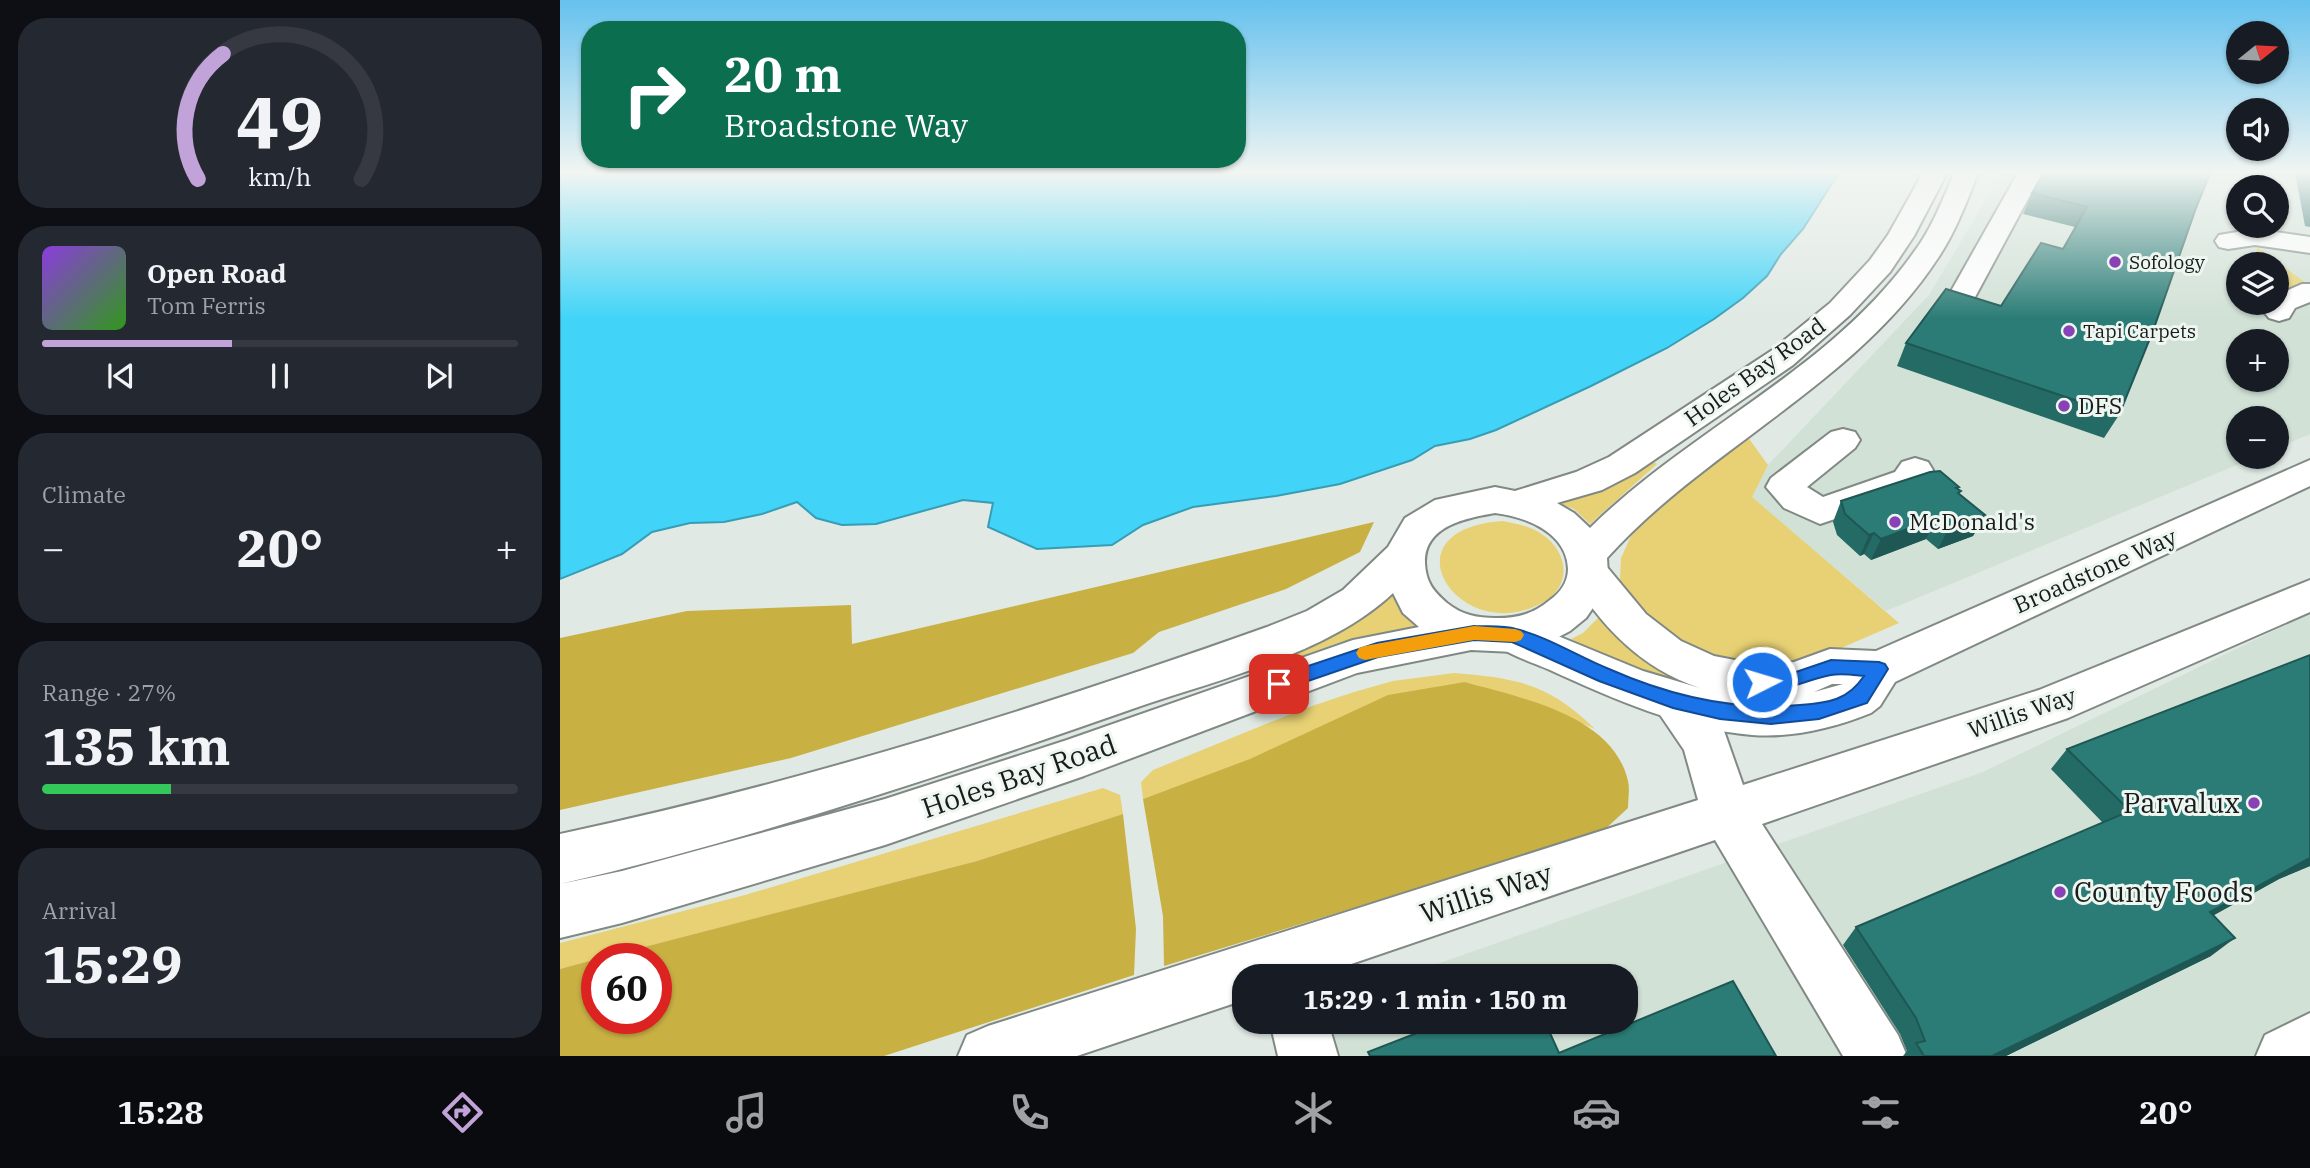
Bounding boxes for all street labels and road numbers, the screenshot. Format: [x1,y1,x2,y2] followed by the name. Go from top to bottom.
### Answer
[1678,310,1831,432] street label: Holes Bay Road
[2008,520,2181,619] street label: Broadstone Way
[1964,679,2080,745] street label: Willis Way
[917,725,1121,826] street label: Holes Bay Road
[1415,854,1557,931] street label: Willis Way

